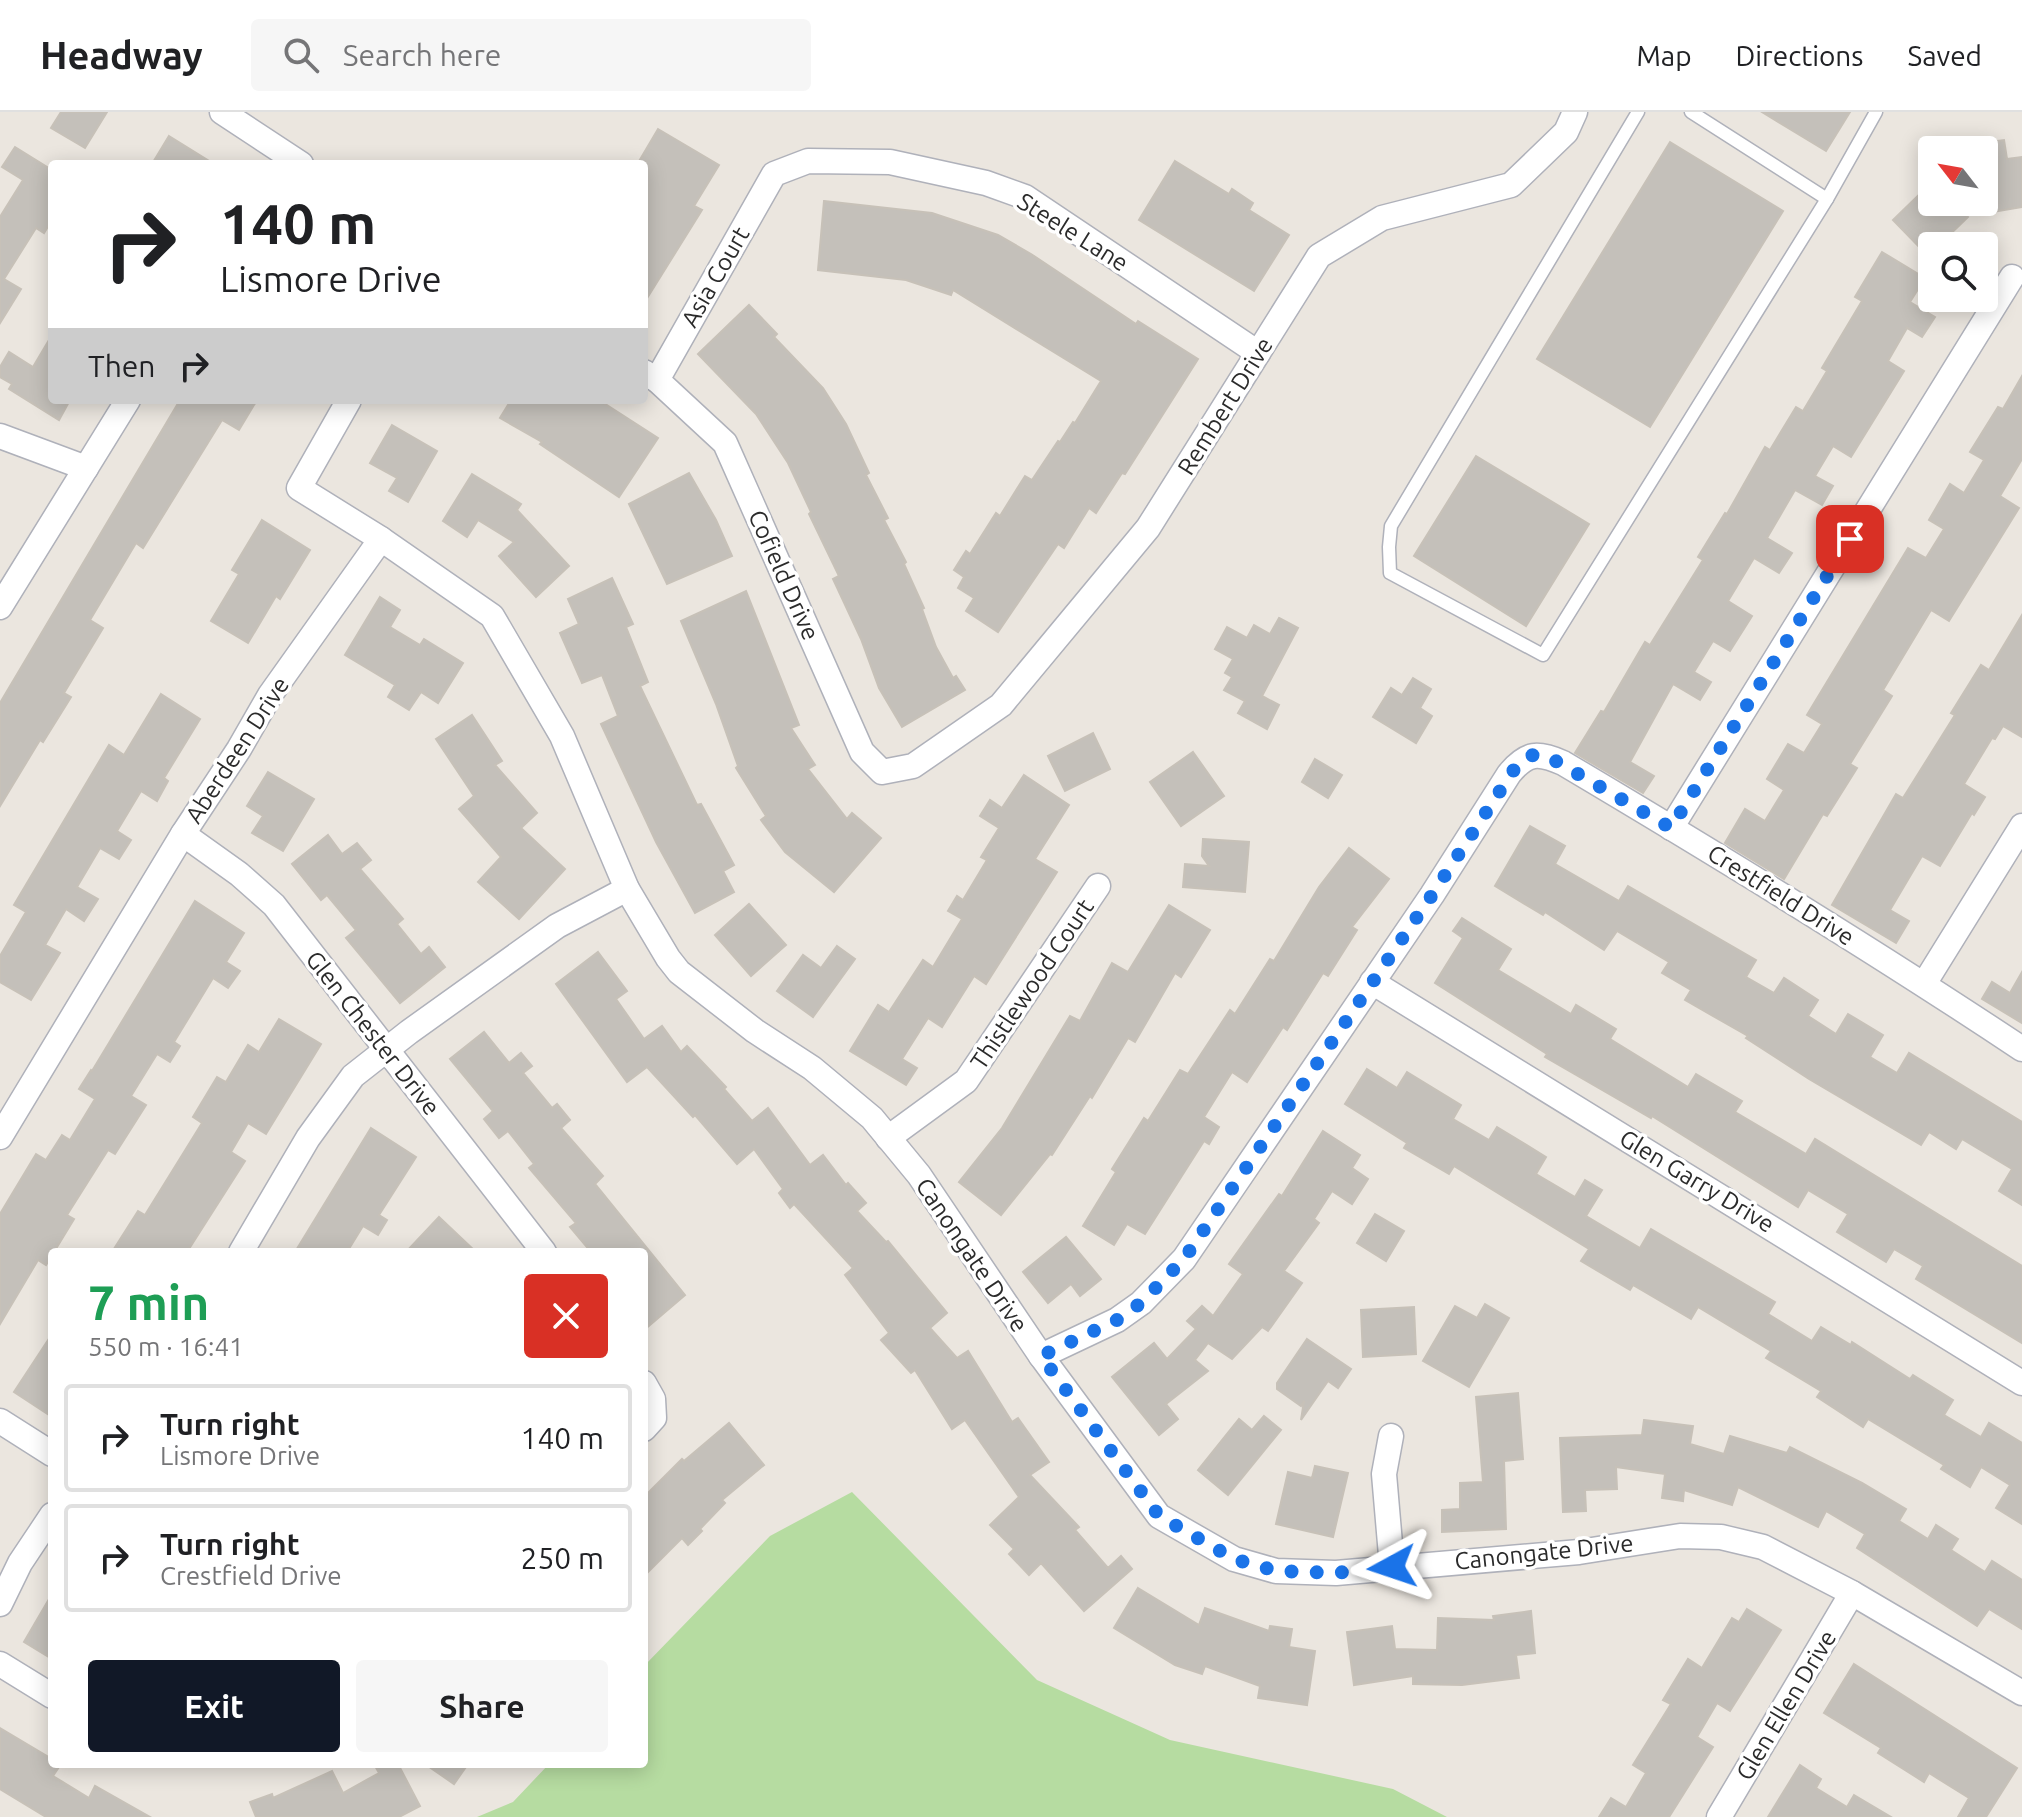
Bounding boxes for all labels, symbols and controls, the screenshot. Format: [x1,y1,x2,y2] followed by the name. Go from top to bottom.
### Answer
[251,19,811,91] search box
[279,33,323,77] icon: search
[40,34,203,76] text: Headway
[343,38,501,72] text: Search here
[1636,40,1692,71] text: Map
[1736,40,1863,71] text: Directions
[1907,40,1982,71] text: Saved
[1918,136,1998,216] north arrow
[1918,136,1998,312] map controls
[1013,187,1133,277] street label: Steele Lane
[88,192,192,296] icon: right
[220,192,376,255] text: 140 m
[676,222,755,332] street label: Asia Court
[1918,232,1998,312] button: search
[220,258,442,299] text: Lismore Drive
[1172,332,1278,480] street label: Rembert Drive
[172,344,216,388] icon: right
[88,349,156,383] text: Then
[1816,505,1884,573] pin
[743,506,825,644] street label: Cofield Drive
[1828,517,1872,561] icon: arrive
[180,672,294,828] street label: Aberdeen Drive
[1703,839,1859,951] street label: Crestfield Drive
[965,893,1099,1074] street label: Thistlewood Court
[301,946,445,1120] street label: Glen Chester Drive
[1615,1124,1779,1238] street label: Glen Garry Drive
[911,1173,1033,1337] street label: Canongate Drive
[524,1274,608,1358] button: close
[88,1275,209,1329] text: 7 min
[88,1332,244,1361] text: 550 m · 16:41
[160,1407,300,1441] text: Turn right
[92,1416,136,1460] icon: right
[520,1421,604,1455] text: 140 m
[160,1441,320,1470] text: Lismore Drive
[1350,1525,1434,1609] position arrow
[160,1527,300,1561] text: Turn right
[1453,1529,1635,1575] street label: Canongate Drive
[92,1536,136,1580] icon: right
[520,1541,604,1575] text: 250 m
[160,1561,342,1590] text: Crestfield Drive
[1731,1625,1841,1785] street label: Glen Ellen Drive
[88,1660,340,1752] button: Exit
[356,1660,608,1752] button: Share

